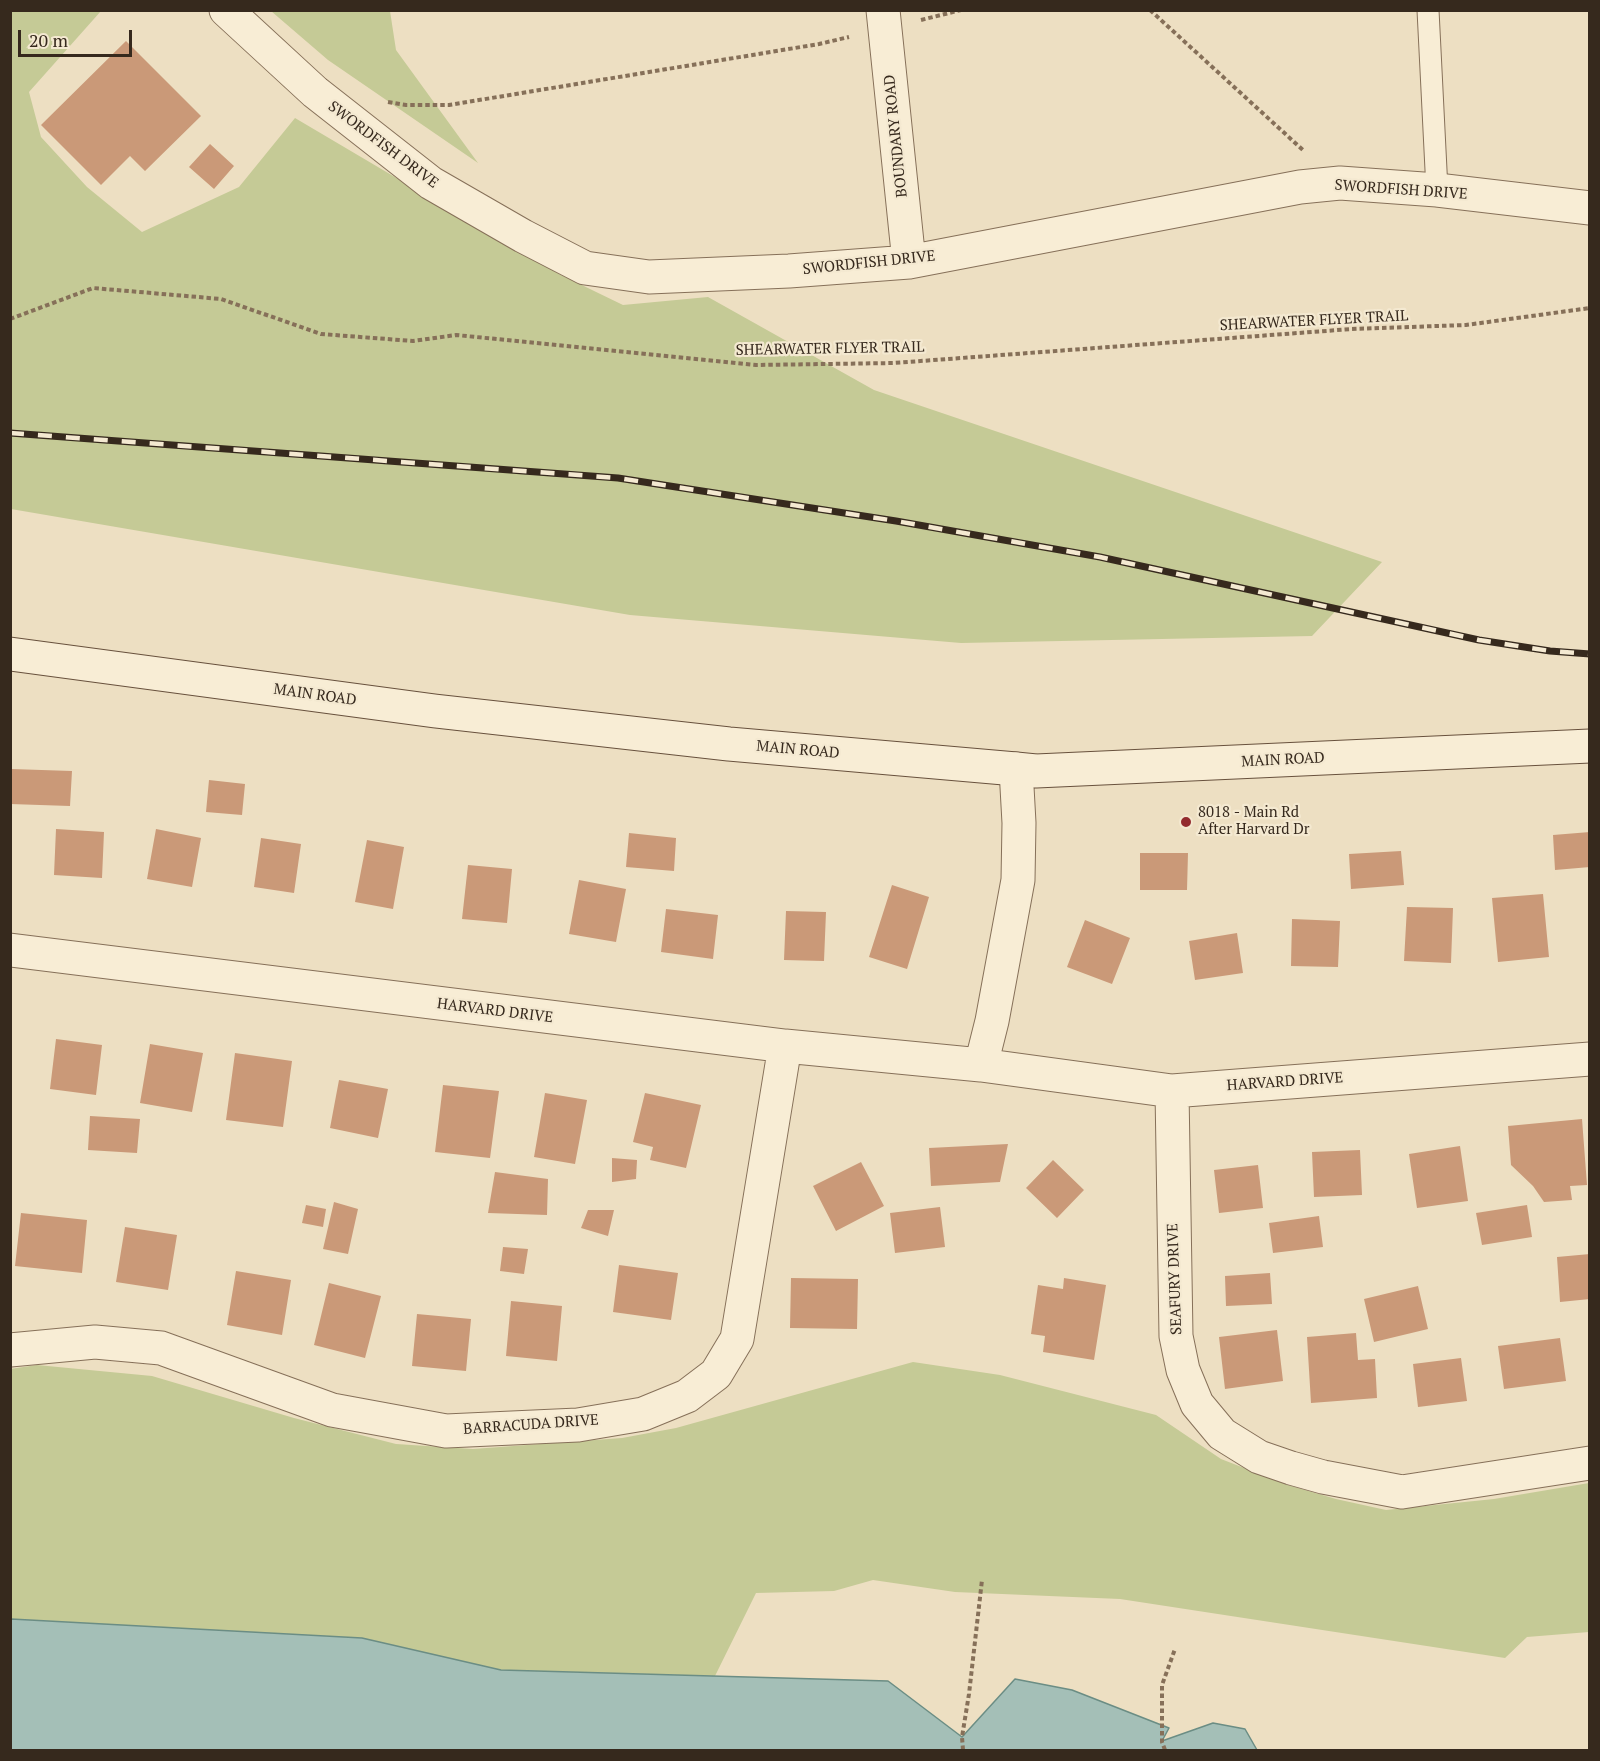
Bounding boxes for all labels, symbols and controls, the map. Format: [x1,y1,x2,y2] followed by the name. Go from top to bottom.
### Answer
[21,18,135,56] scale bar
[29,28,68,52] text: 20 m
[881,74,911,198] street label: BOUNDARY ROAD
[324,98,442,192] street label: SWORDFISH DRIVE
[1334,176,1468,204] street label: SWORDFISH DRIVE
[802,247,936,279] street label: SWORDFISH DRIVE
[1219,307,1409,335] street label: SHEARWATER FLYER TRAIL
[735,338,925,360] street label: SHEARWATER FLYER TRAIL
[272,680,358,710] street label: MAIN ROAD
[756,737,840,763] street label: MAIN ROAD
[1241,749,1325,771] street label: MAIN ROAD
[1198,804,1310,839] place label: 8018 - Main Rd After Harvard Dr
[1179,815,1193,829] marker: 8018 - Main Rd After Harvard Dr
[436,995,554,1027] street label: HARVARD DRIVE
[1226,1069,1344,1095] street label: HARVARD DRIVE
[1164,1223,1186,1335] street label: SEAFURY DRIVE
[463,1411,599,1439] street label: BARRACUDA DRIVE

